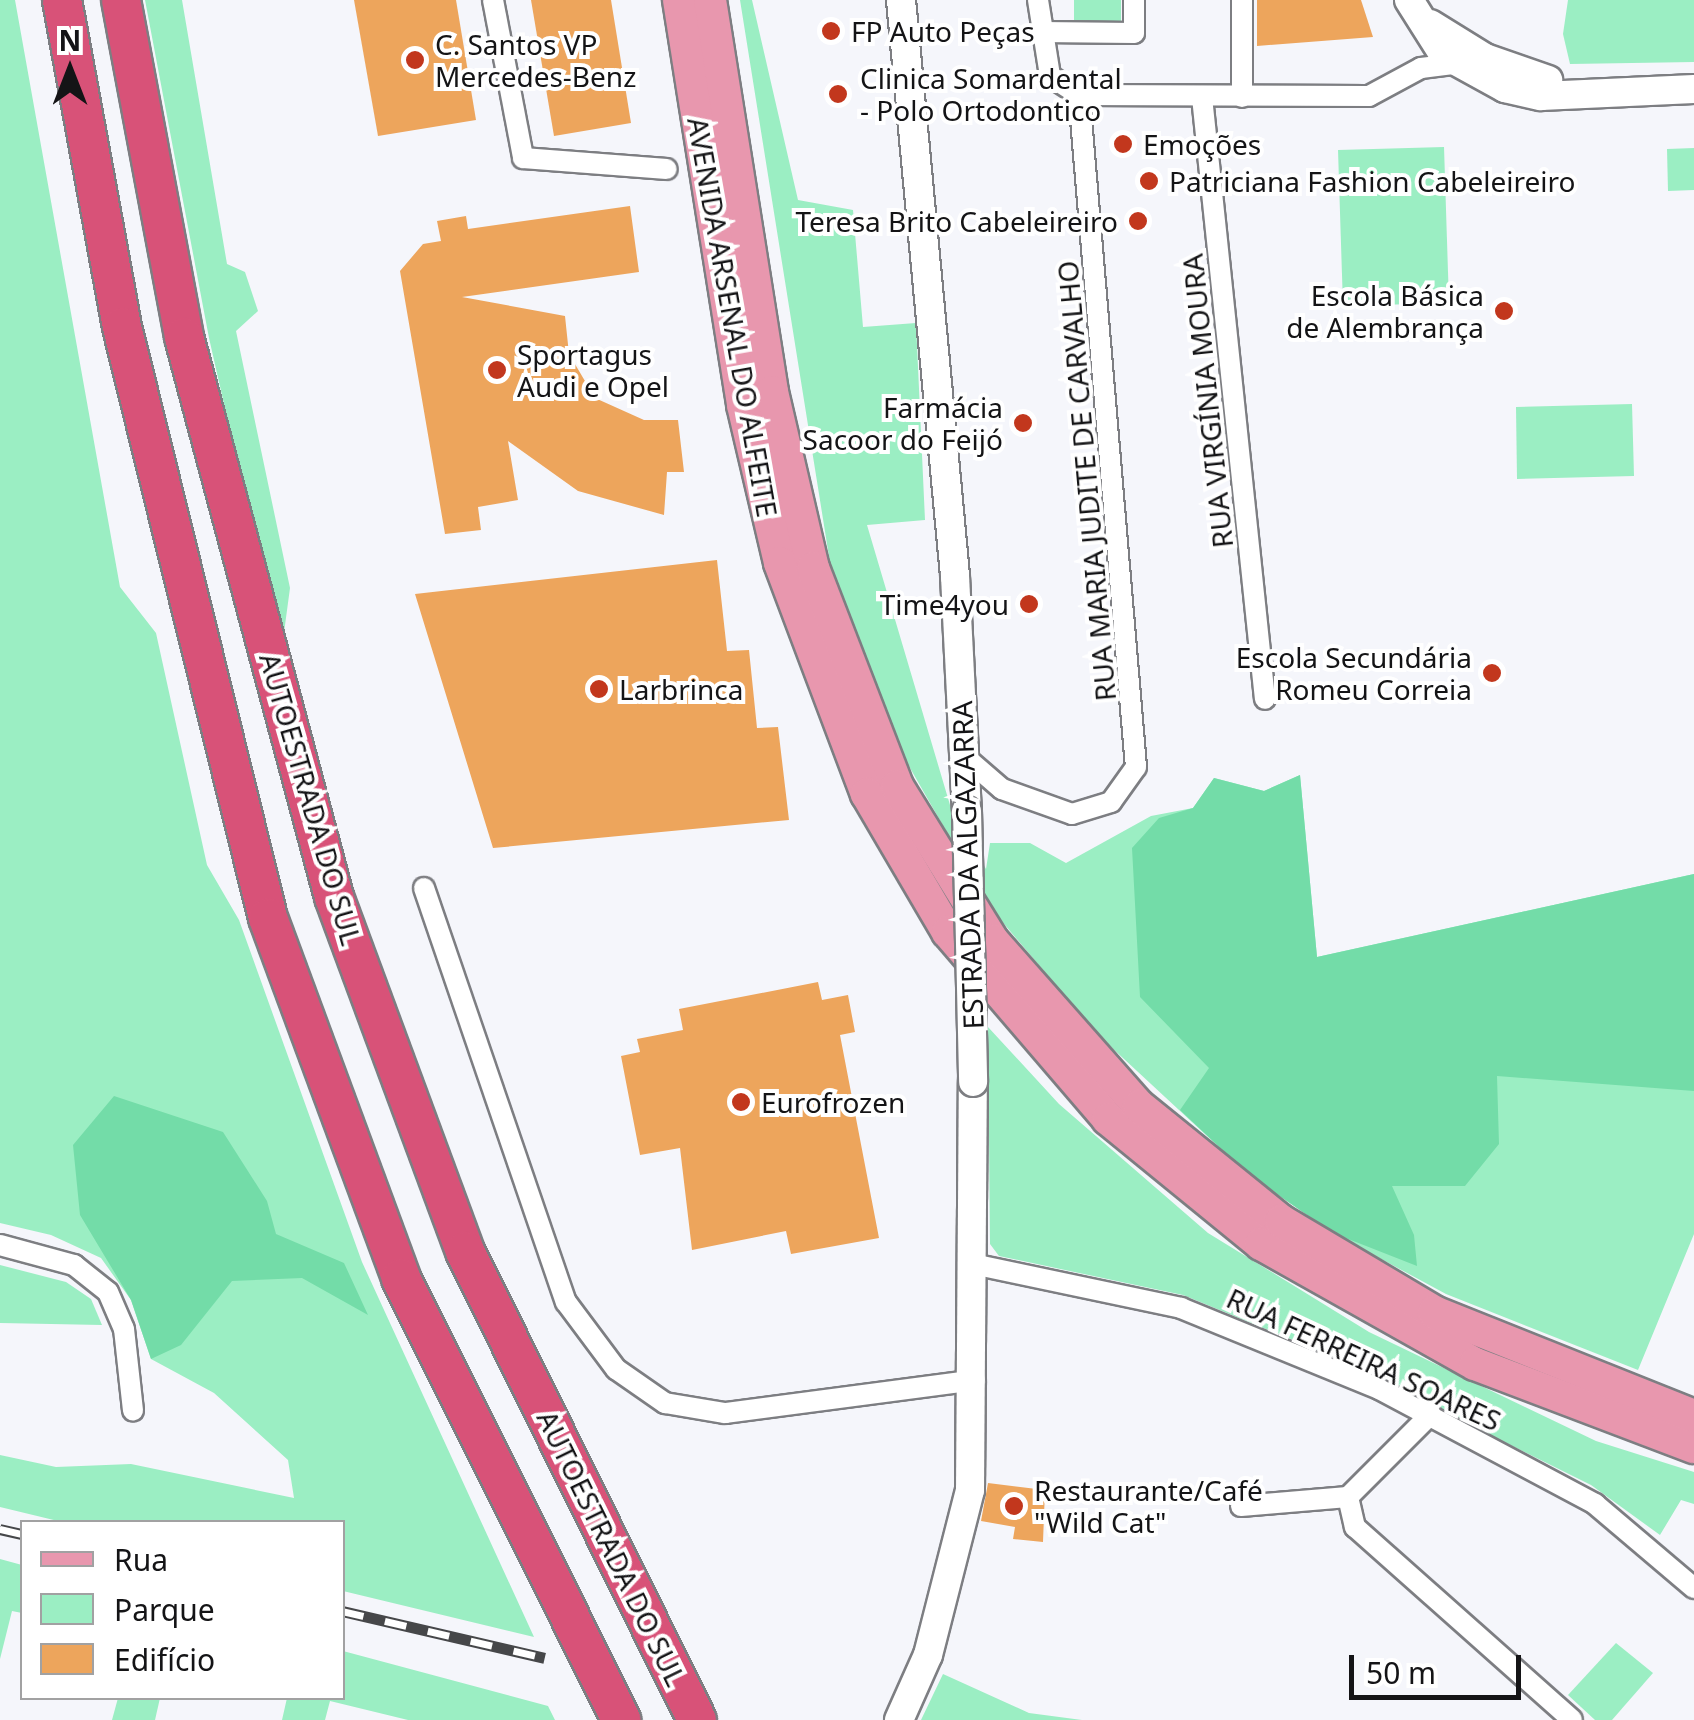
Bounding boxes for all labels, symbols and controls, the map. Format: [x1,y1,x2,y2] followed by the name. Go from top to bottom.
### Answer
[851,14,1035,48] place label: FP Auto Peças
[20,20,120,120] north arrow
[820,20,842,42] marker: FP Auto Peças
[59,21,81,59] text: N
[435,27,636,93] place label: C. Santos VP Mercedes-Benz
[404,49,426,71] marker: C. Santos VP Mercedes-Benz
[860,61,1122,127] place label: Clinica Somardental - Polo Ortodontico
[825,81,851,107] marker: Clinica Somardental - Polo Ortodontico
[681,115,785,519] street label: AVENIDA ARSENAL DO ALFEITE
[1143,127,1261,161] place label: Emoções
[1112,133,1134,155] marker: Emoções
[1169,164,1576,198] place label: Patriciana Fashion Cabeleireiro
[1138,170,1160,192] marker: Patriciana Fashion Cabeleireiro
[795,204,1118,238] place label: Teresa Brito Cabeleireiro
[1127,210,1149,232] marker: Teresa Brito Cabeleireiro
[1175,252,1239,550] street label: RUA VIRGÍNIA MOURA
[1050,259,1122,703] street label: RUA MARIA JUDITE DE CARVALHO
[1286,278,1484,344] place label: Escola Básica de Alembrança
[1493,300,1515,322] marker: Escola Básica de Alembrança
[517,337,669,403] place label: Sportagus Audi e Opel
[486,359,508,381] marker: Sportagus Audi e Opel
[803,390,1003,456] place label: Farmácia Sacoor do Feijó
[1012,412,1034,434] marker: Farmácia Sacoor do Feijó
[880,587,1009,621] place label: Time4you
[1018,593,1040,615] marker: Time4you
[1236,640,1472,706] place label: Escola Secundária Romeu Correia
[253,649,369,949] street label: AUTOESTRADA DO SUL
[1481,662,1503,684] marker: Escola Secundária Romeu Correia
[619,672,743,706] place label: Larbrinca
[588,678,610,700] marker: Larbrinca
[944,700,990,1030] street label: ESTRADA DA ALGAZARRA
[761,1085,905,1119] place label: Eurofrozen
[730,1091,752,1113] marker: Eurofrozen
[1222,1281,1506,1437] street label: RUA FERREIRA SOARES
[531,1405,693,1691] street label: AUTOESTRADA DO SUL
[1034,1473,1263,1539] place label: Restaurante/Café "Wild Cat"
[1003,1495,1025,1517] marker: Restaurante/Café "Wild Cat"
[20,1520,345,1700] legend
[114,1539,168,1580] text: Rua
[114,1589,215,1630] text: Parque
[1354,1635,1526,1697] scale bar
[114,1639,215,1680] text: Edifício
[1366,1652,1436,1693] text: 50 m

